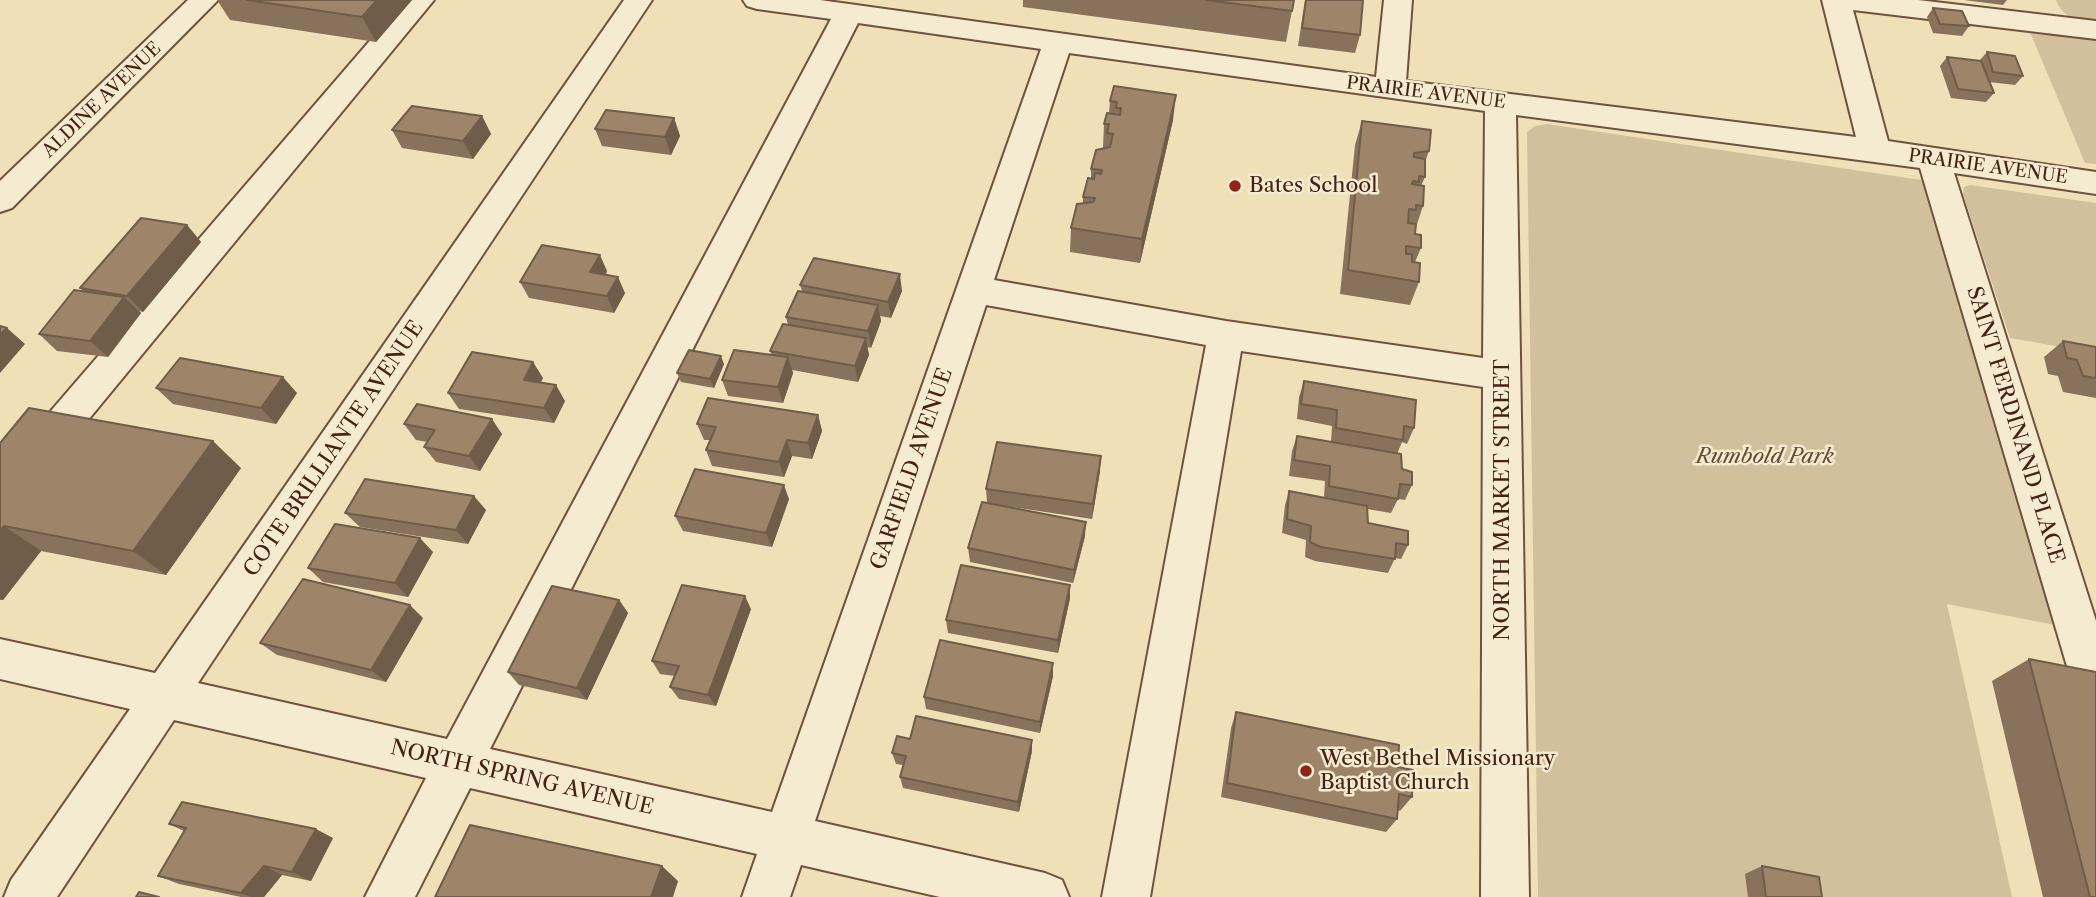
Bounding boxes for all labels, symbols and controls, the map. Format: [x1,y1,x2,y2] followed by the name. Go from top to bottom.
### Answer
[38,38,166,162] street label: ALDINE AVENUE
[1345,72,1507,114] street label: PRAIRIE AVENUE
[1907,145,2069,189] street label: PRAIRIE AVENUE
[1249,173,1377,199] place label: Bates School
[1227,178,1243,194] marker: Bates School
[1961,283,2069,567] street label: SAINT FERDINAND PLACE
[239,316,429,582] street label: COTE BRILLIANTE AVENUE
[1490,359,1516,641] street label: NORTH MARKET STREET
[866,365,958,573] street label: GARFIELD AVENUE
[1696,444,1834,470] park label: Rumbold Park
[388,735,656,821] street label: NORTH SPRING AVENUE
[1320,746,1556,796] place label: West Bethel Missionary Baptist Church
[1298,763,1314,779] marker: West Bethel Missionary Baptist Church

